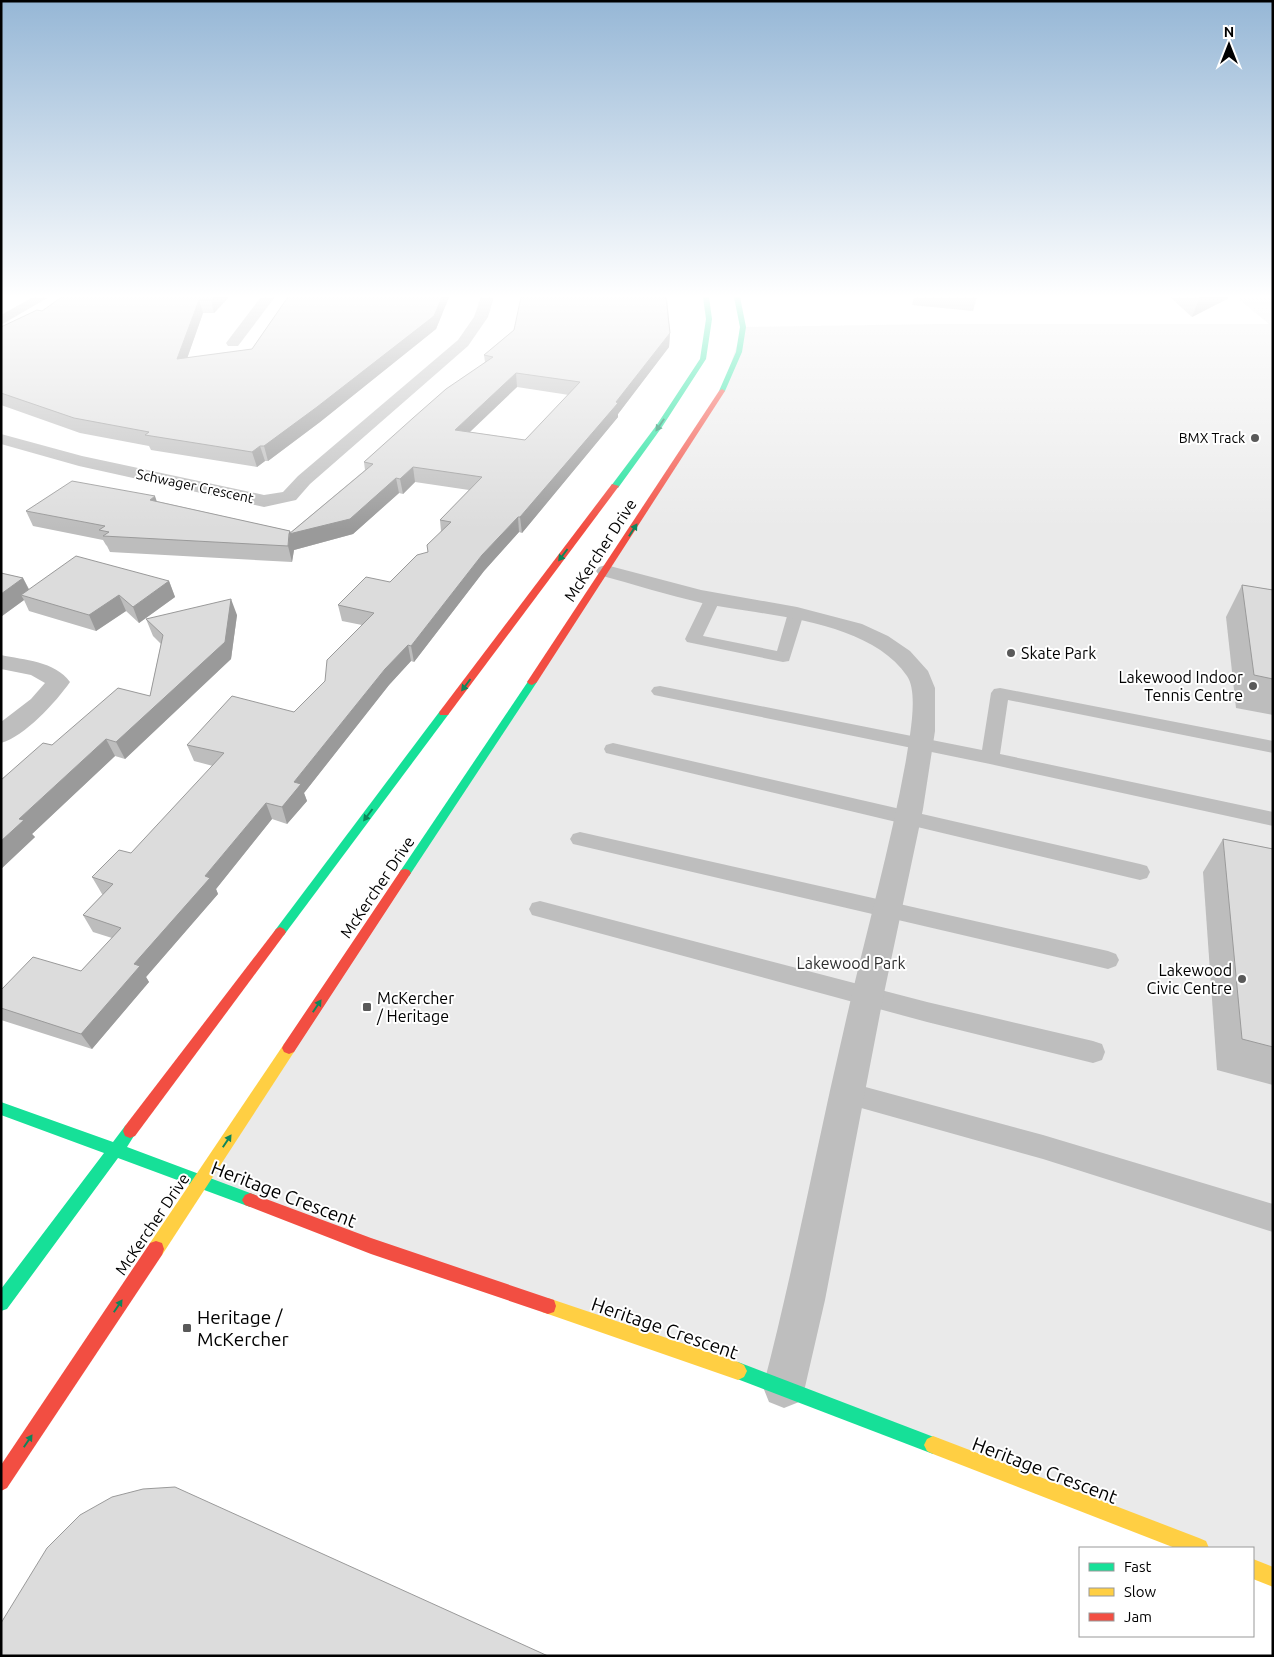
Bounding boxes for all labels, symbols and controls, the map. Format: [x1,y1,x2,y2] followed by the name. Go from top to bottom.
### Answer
[1204,20,1254,70] north arrow
[1224,24,1234,40] text: N
[656,418,665,431] one-way arrow
[1179,430,1245,446] place label: BMX Track
[1249,432,1261,444] marker: BMX Track
[135,466,256,506] street label: Schwager Crescent
[560,495,640,605] street label: McKercher Drive
[628,523,638,537] one-way arrow
[558,548,568,562] one-way arrow
[1021,644,1096,662] place label: Skate Park
[1005,647,1017,659] marker: Skate Park
[1118,668,1243,704] place label: Lakewood Indoor Tennis Centre
[460,678,471,691] one-way arrow
[1247,680,1259,692] marker: Lakewood Indoor Tennis Centre
[363,808,373,822] one-way arrow
[336,833,418,941] street label: McKercher Drive
[797,954,905,972] park label: Lakewood Park
[1147,961,1232,997] place label: Lakewood Civic Centre
[1236,973,1248,985] marker: Lakewood Civic Centre
[376,989,454,1025] place label: McKercher / Heritage
[312,999,322,1013] one-way arrow
[361,1001,373,1013] marker: McKercher / Heritage
[222,1134,232,1148] one-way arrow
[208,1156,360,1232] street label: Heritage Crescent
[111,1170,193,1278] street label: McKercher Drive
[589,1293,742,1364] street label: Heritage Crescent
[113,1299,123,1312] one-way arrow
[197,1306,289,1350] place label: Heritage / McKercher
[181,1322,193,1334] marker: Heritage / McKercher
[969,1432,1121,1508] street label: Heritage Crescent
[23,1434,33,1448] one-way arrow
[1079,1547,1254,1637] legend
[1124,1558,1152,1575] text: Fast
[1124,1583,1157,1600] text: Slow
[1124,1608,1152,1625] text: Jam

